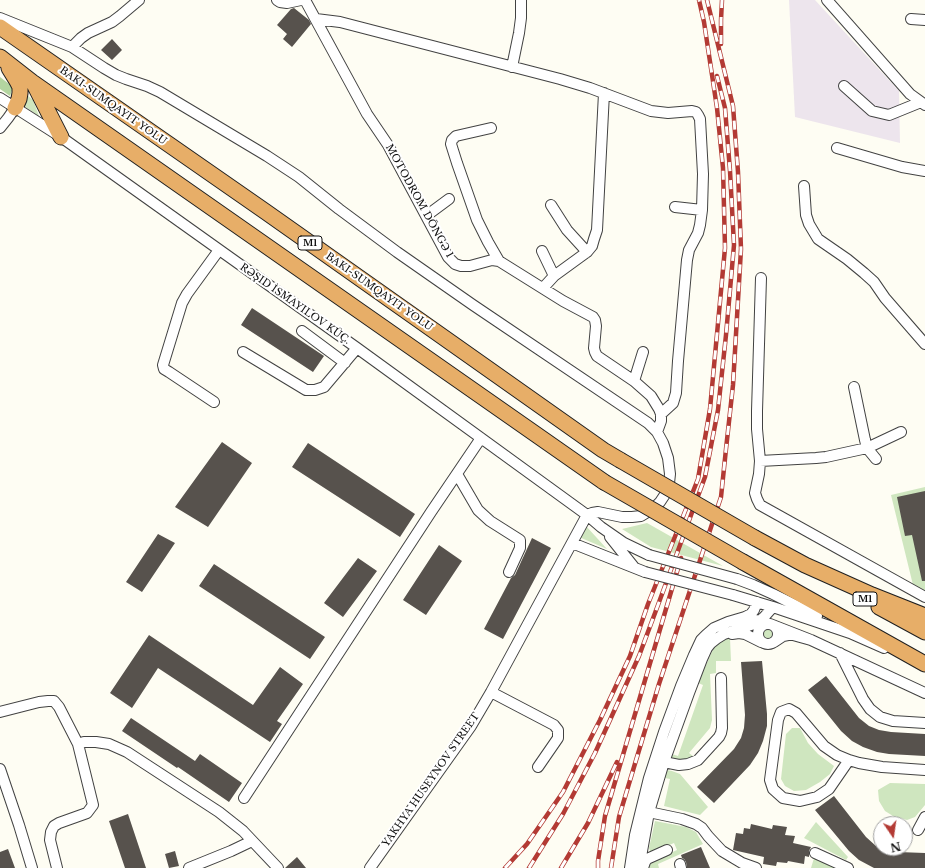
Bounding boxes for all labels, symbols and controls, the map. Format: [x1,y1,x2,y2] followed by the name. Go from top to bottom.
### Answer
[57,64,169,148] street label: BAKI-SUMQAYIT YOLU
[383,142,455,260] street label: MOTODROM DÖNGƏ 1
[298,236,322,250] road number: M1
[323,250,435,334] street label: BAKI-SUMQAYIT YOLU
[237,261,353,347] street label: RƏŞID İSMAYILOV KÜÇ.
[853,592,877,606] road number: M1
[380,711,482,849] street label: YAKHYA HUSEYNOV STREET
[873,816,913,856] north arrow
[889,839,902,855] text: N

